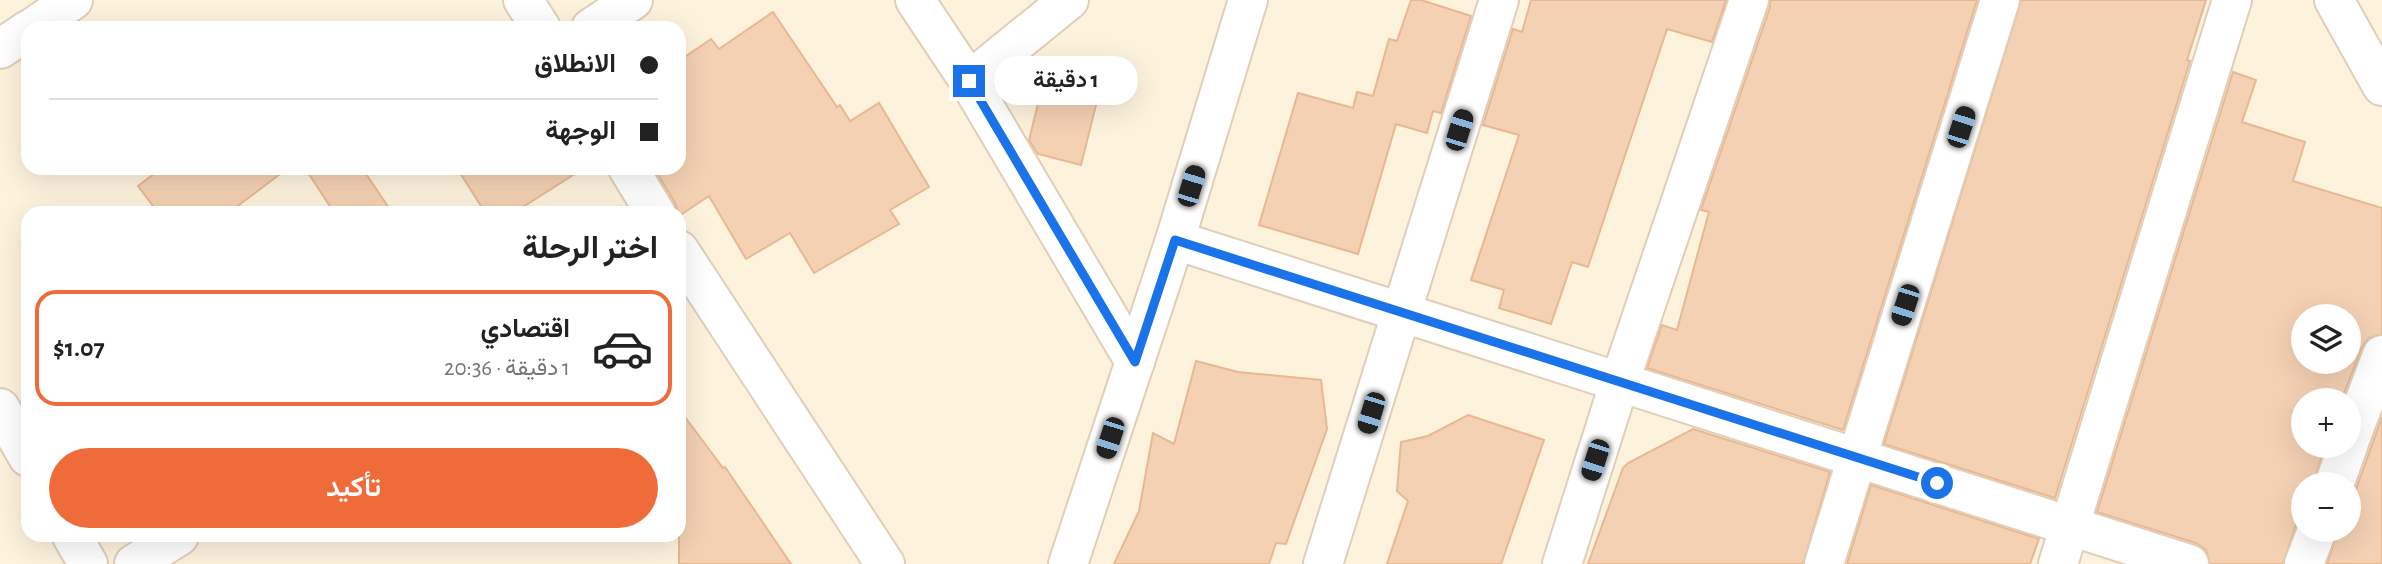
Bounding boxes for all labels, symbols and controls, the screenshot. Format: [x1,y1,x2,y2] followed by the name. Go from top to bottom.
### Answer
[534,51,616,77] text: الانطلاق
[993,56,1137,106] callout: 1 دقيقة
[953,65,985,97] route end
[1033,69,1099,92] text: 1 دقيقة
[1945,104,1978,150] car
[1443,107,1476,153] car
[545,118,616,144] text: الوجهة
[1175,163,1208,209] car
[522,232,658,264] text: اختر الرحلة
[1889,282,1922,328] car
[2291,304,2361,542] map controls
[2291,304,2361,374] button: layers
[481,316,570,342] text: اقتصادي
[591,317,654,380] icon: car
[53,335,105,361] text: $1.07
[444,357,570,380] text: 1 دقيقة · 20:36
[2291,388,2361,458] button: +
[1355,390,1388,436] car
[1094,415,1127,461] car
[1579,437,1612,483] car
[49,448,658,528] button: تأكيد
[1921,467,1953,499] route start
[2291,472,2361,542] button: −

